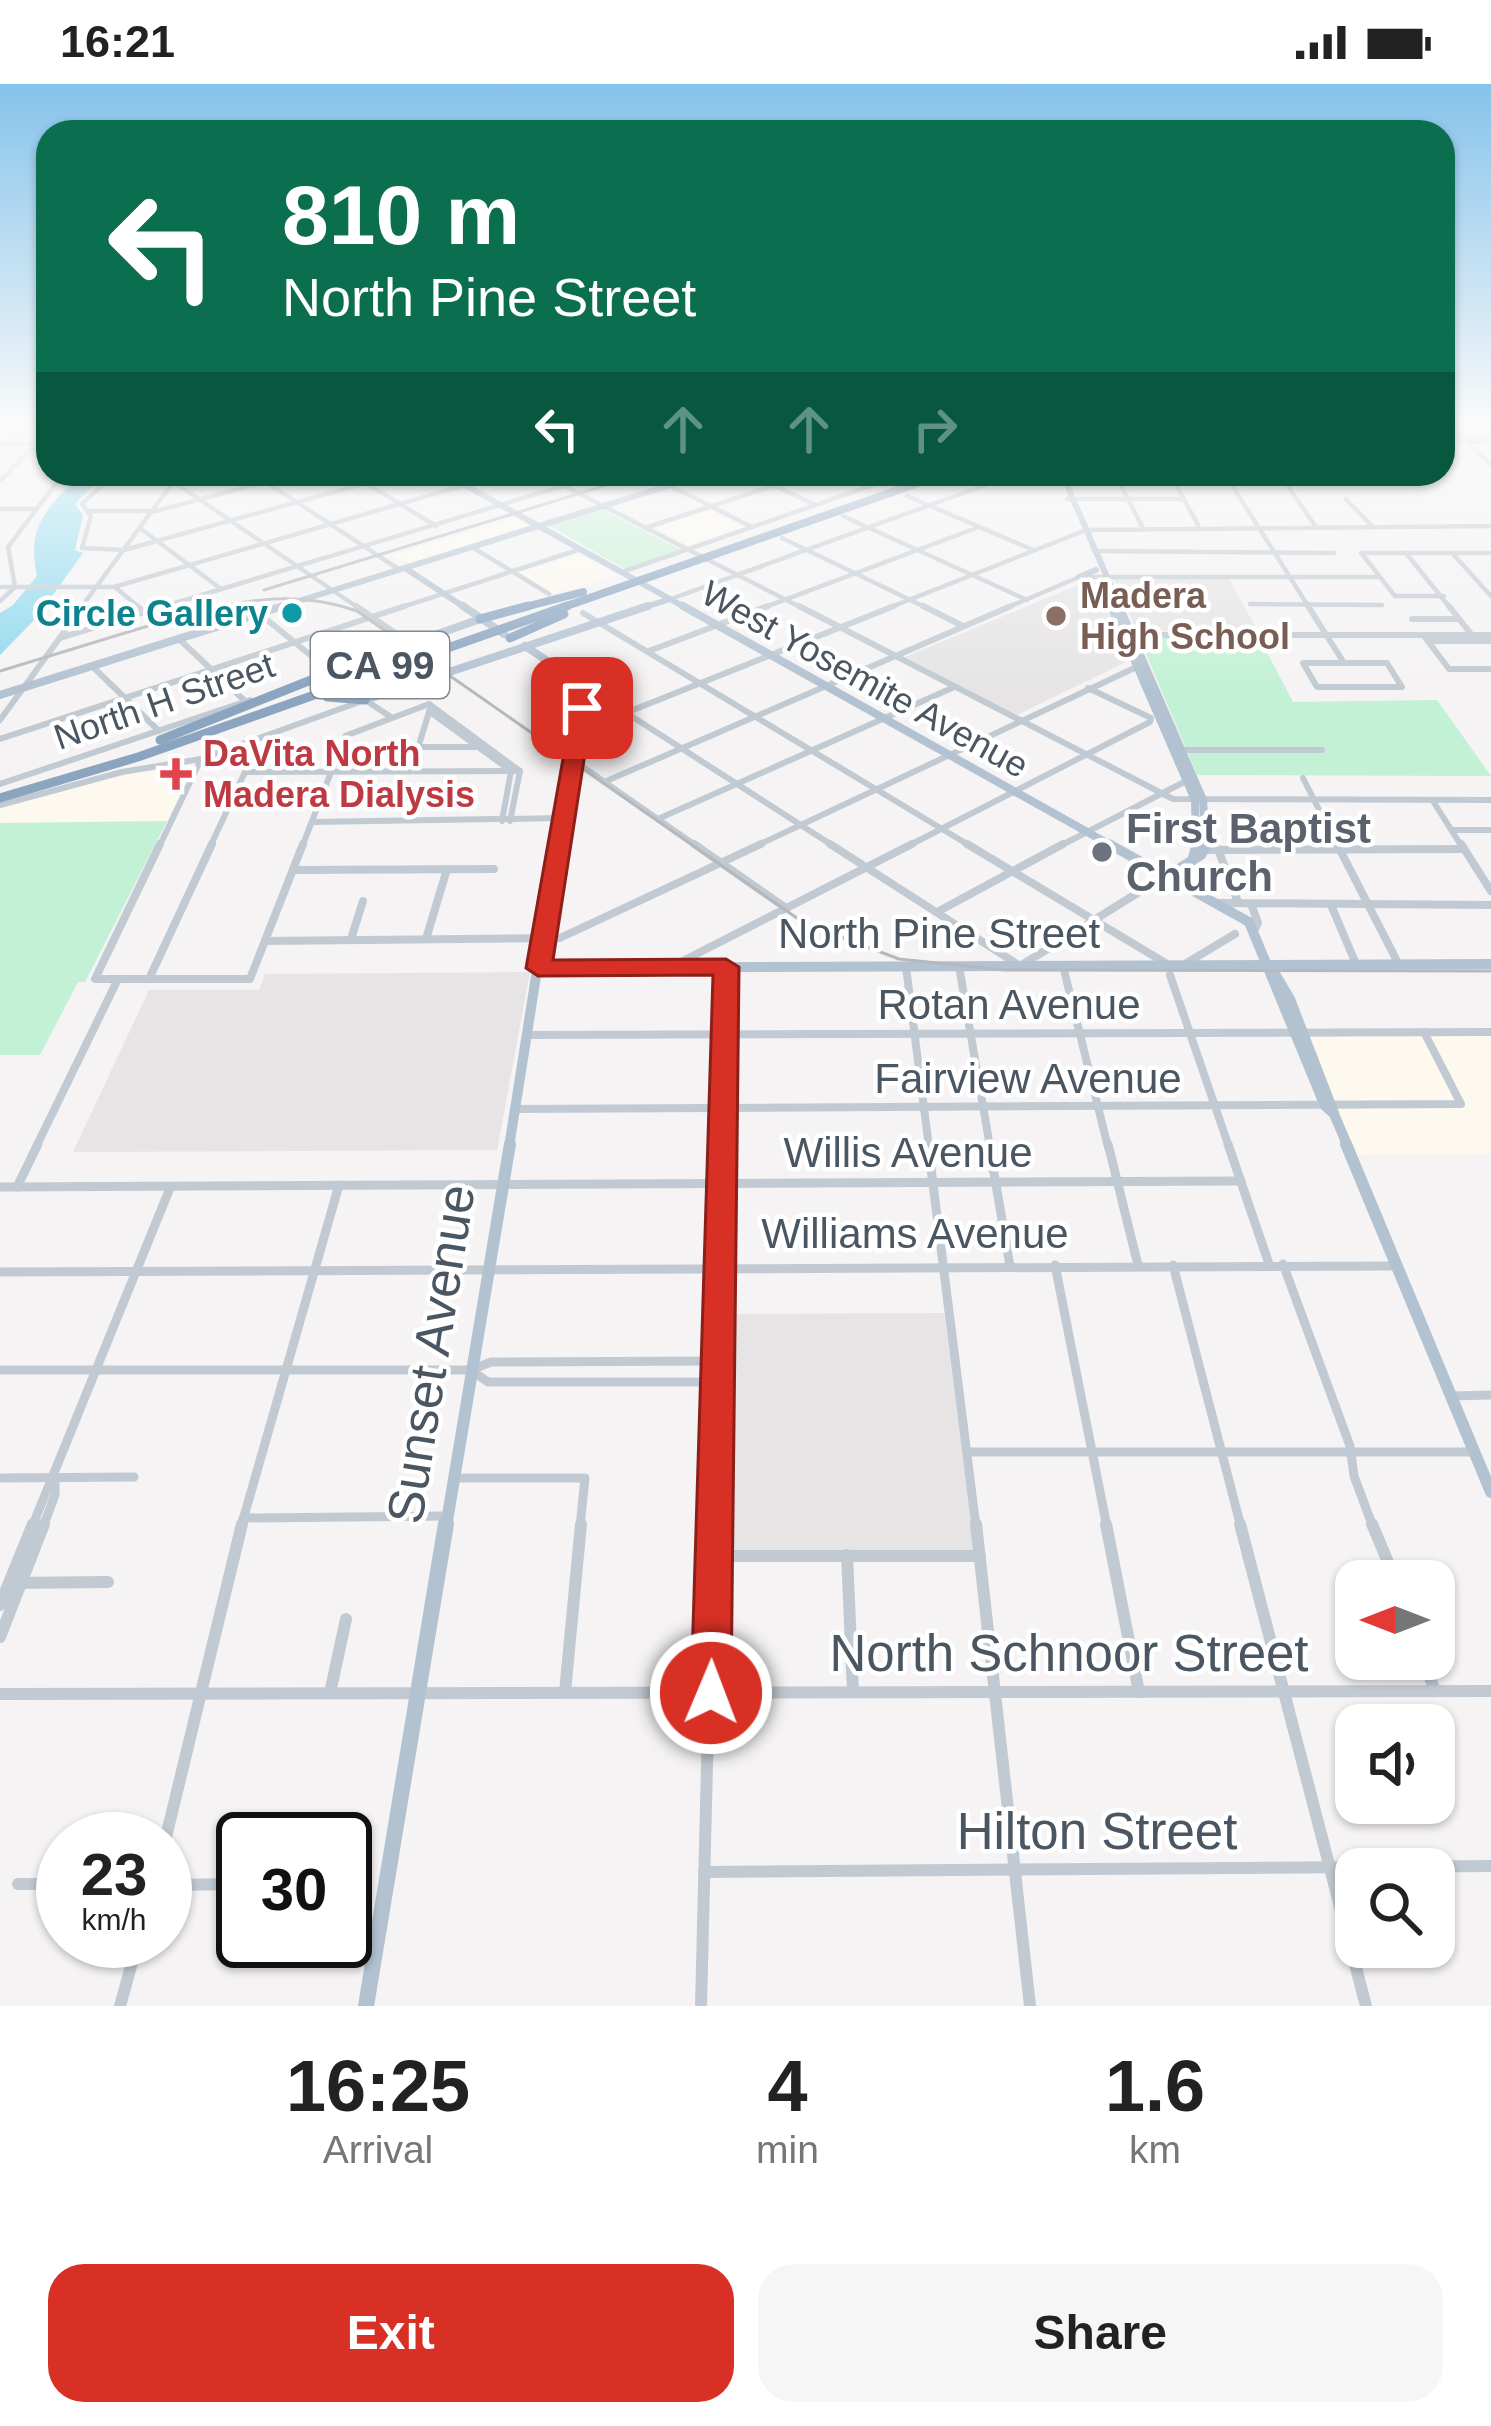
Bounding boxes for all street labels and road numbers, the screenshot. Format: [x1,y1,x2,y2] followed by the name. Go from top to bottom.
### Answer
[695,572,1035,786] street label: West Yosemite Avenue
[311,632,449,698] road number: CA 99
[49,644,279,758] street label: North H Street
[778,910,1100,957] street label: North Pine Street
[877,981,1141,1028] street label: Rotan Avenue
[874,1055,1182,1102] street label: Fairview Avenue
[783,1129,1033,1176] street label: Willis Avenue
[376,1181,486,1527] street label: Sunset Avenue
[761,1210,1069,1257] street label: Williams Avenue
[829,1625,1309,1682] street label: North Schnoor Street
[957,1803,1237,1860] street label: Hilton Street

